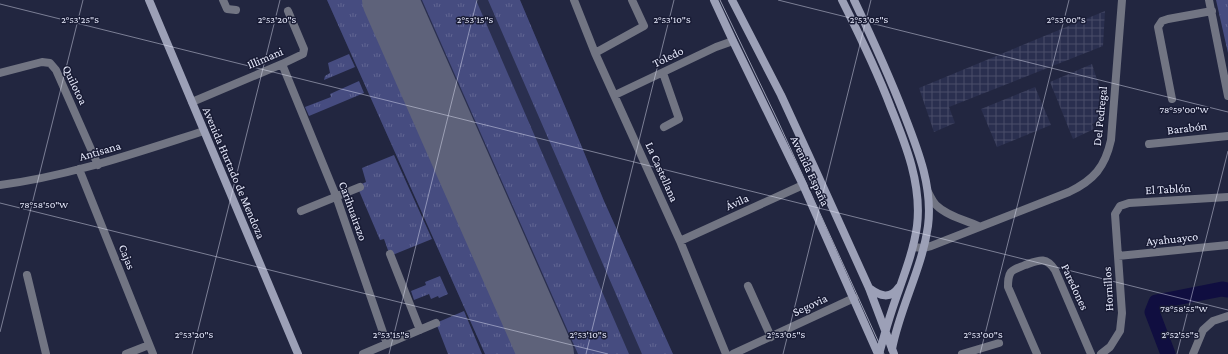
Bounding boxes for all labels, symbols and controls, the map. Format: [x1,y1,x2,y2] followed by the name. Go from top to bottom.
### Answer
[61,14,99,25] text: 2°53'25"S
[258,14,297,25] text: 2°53'20"S
[457,14,494,25] text: 2°53'15"S
[653,14,691,25] text: 2°53'10"S
[850,14,888,25] text: 2°53'05"S
[1046,14,1086,25] text: 2°53'00"S
[245,44,285,72] street label: Illimani
[650,44,686,70] street label: Toledo
[59,63,91,107] street label: Quilotoa
[1090,86,1110,146] street label: Del Pedregal
[1159,104,1209,115] text: 78°59'00"W
[200,105,268,241] street label: Avenida Hurtado de Mendoza
[1166,119,1208,137] street label: Barabón
[788,134,833,209] street label: Avenida España
[78,138,123,164] street label: Antisana
[643,140,682,205] street label: La Castellana
[336,179,370,243] street label: Carihuairazo
[1145,181,1192,197] street label: El Tablón
[723,191,751,213] street label: Ávila
[20,199,69,210] text: 78°58'50"W
[1145,229,1199,249] street label: Ayahuayco
[116,242,138,272] street label: Cajas
[1058,262,1092,313] street label: Paredones
[1100,266,1116,312] street label: Hornillos
[790,291,830,319] street label: Segovia
[1160,303,1209,314] text: 78°58'55"W
[175,329,214,340] text: 2°53'20"S
[373,329,410,340] text: 2°53'15"S
[569,329,607,340] text: 2°53'10"S
[767,329,805,340] text: 2°53'05"S
[963,329,1003,340] text: 2°53'00"S
[1161,329,1199,340] text: 2°52'55"S

